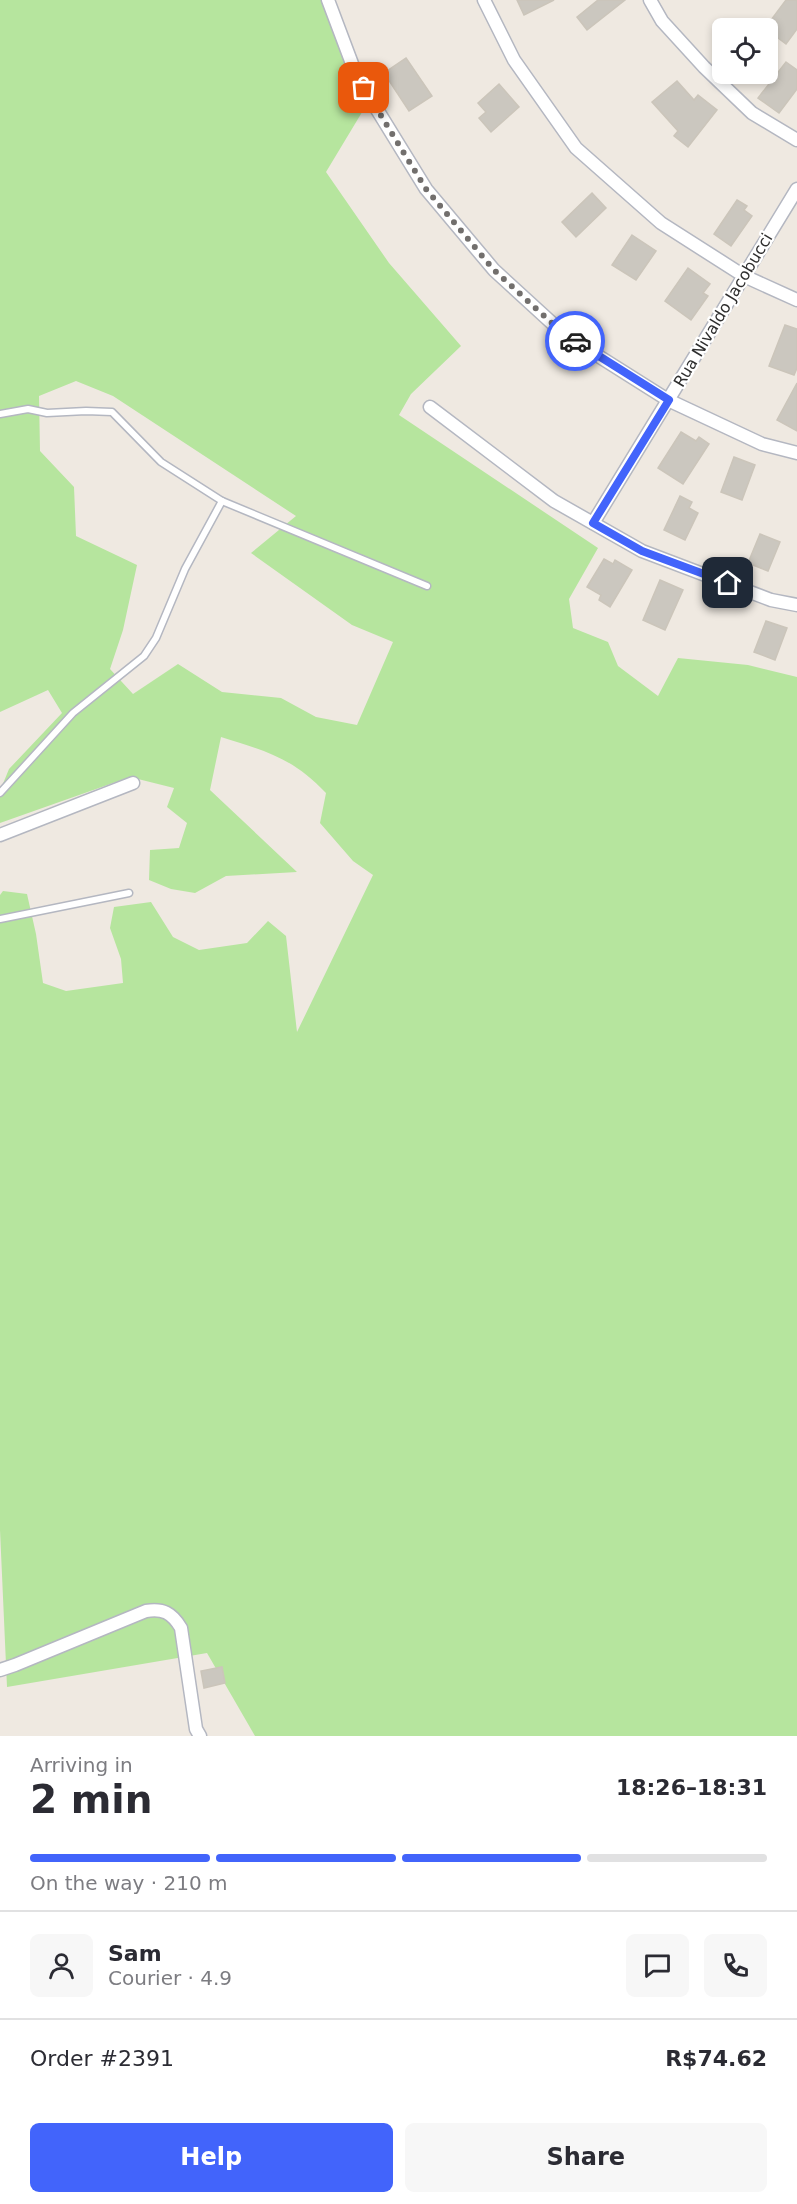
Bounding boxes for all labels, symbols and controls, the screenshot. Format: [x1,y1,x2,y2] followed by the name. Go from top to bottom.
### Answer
[712,18,778,84] map controls
[712,18,778,84] button: locate
[338,62,389,113] pin
[347,71,380,104] icon: bag
[670,230,776,390] street label: Rua Nivaldo Jacobucci
[545,311,605,371] courier
[559,325,592,358] icon: car
[702,557,753,608] pin
[711,566,744,599] icon: home
[30,1753,133,1777] text: Arriving in
[616,1775,767,1800] text: 18:26–18:31
[30,1777,152,1822] text: 2 min
[30,1871,228,1895] text: On the way · 210 m
[30,1934,93,1997] button: person
[626,1934,689,1997] button: chat
[704,1934,767,1997] button: phone
[108,1941,162,1966] text: Sam
[108,1966,232,1990] text: Courier · 4.9
[30,2046,174,2071] text: Order #2391
[665,2046,767,2071] text: R$74.62
[30,2123,393,2192] button: Help
[405,2123,767,2192] button: Share

